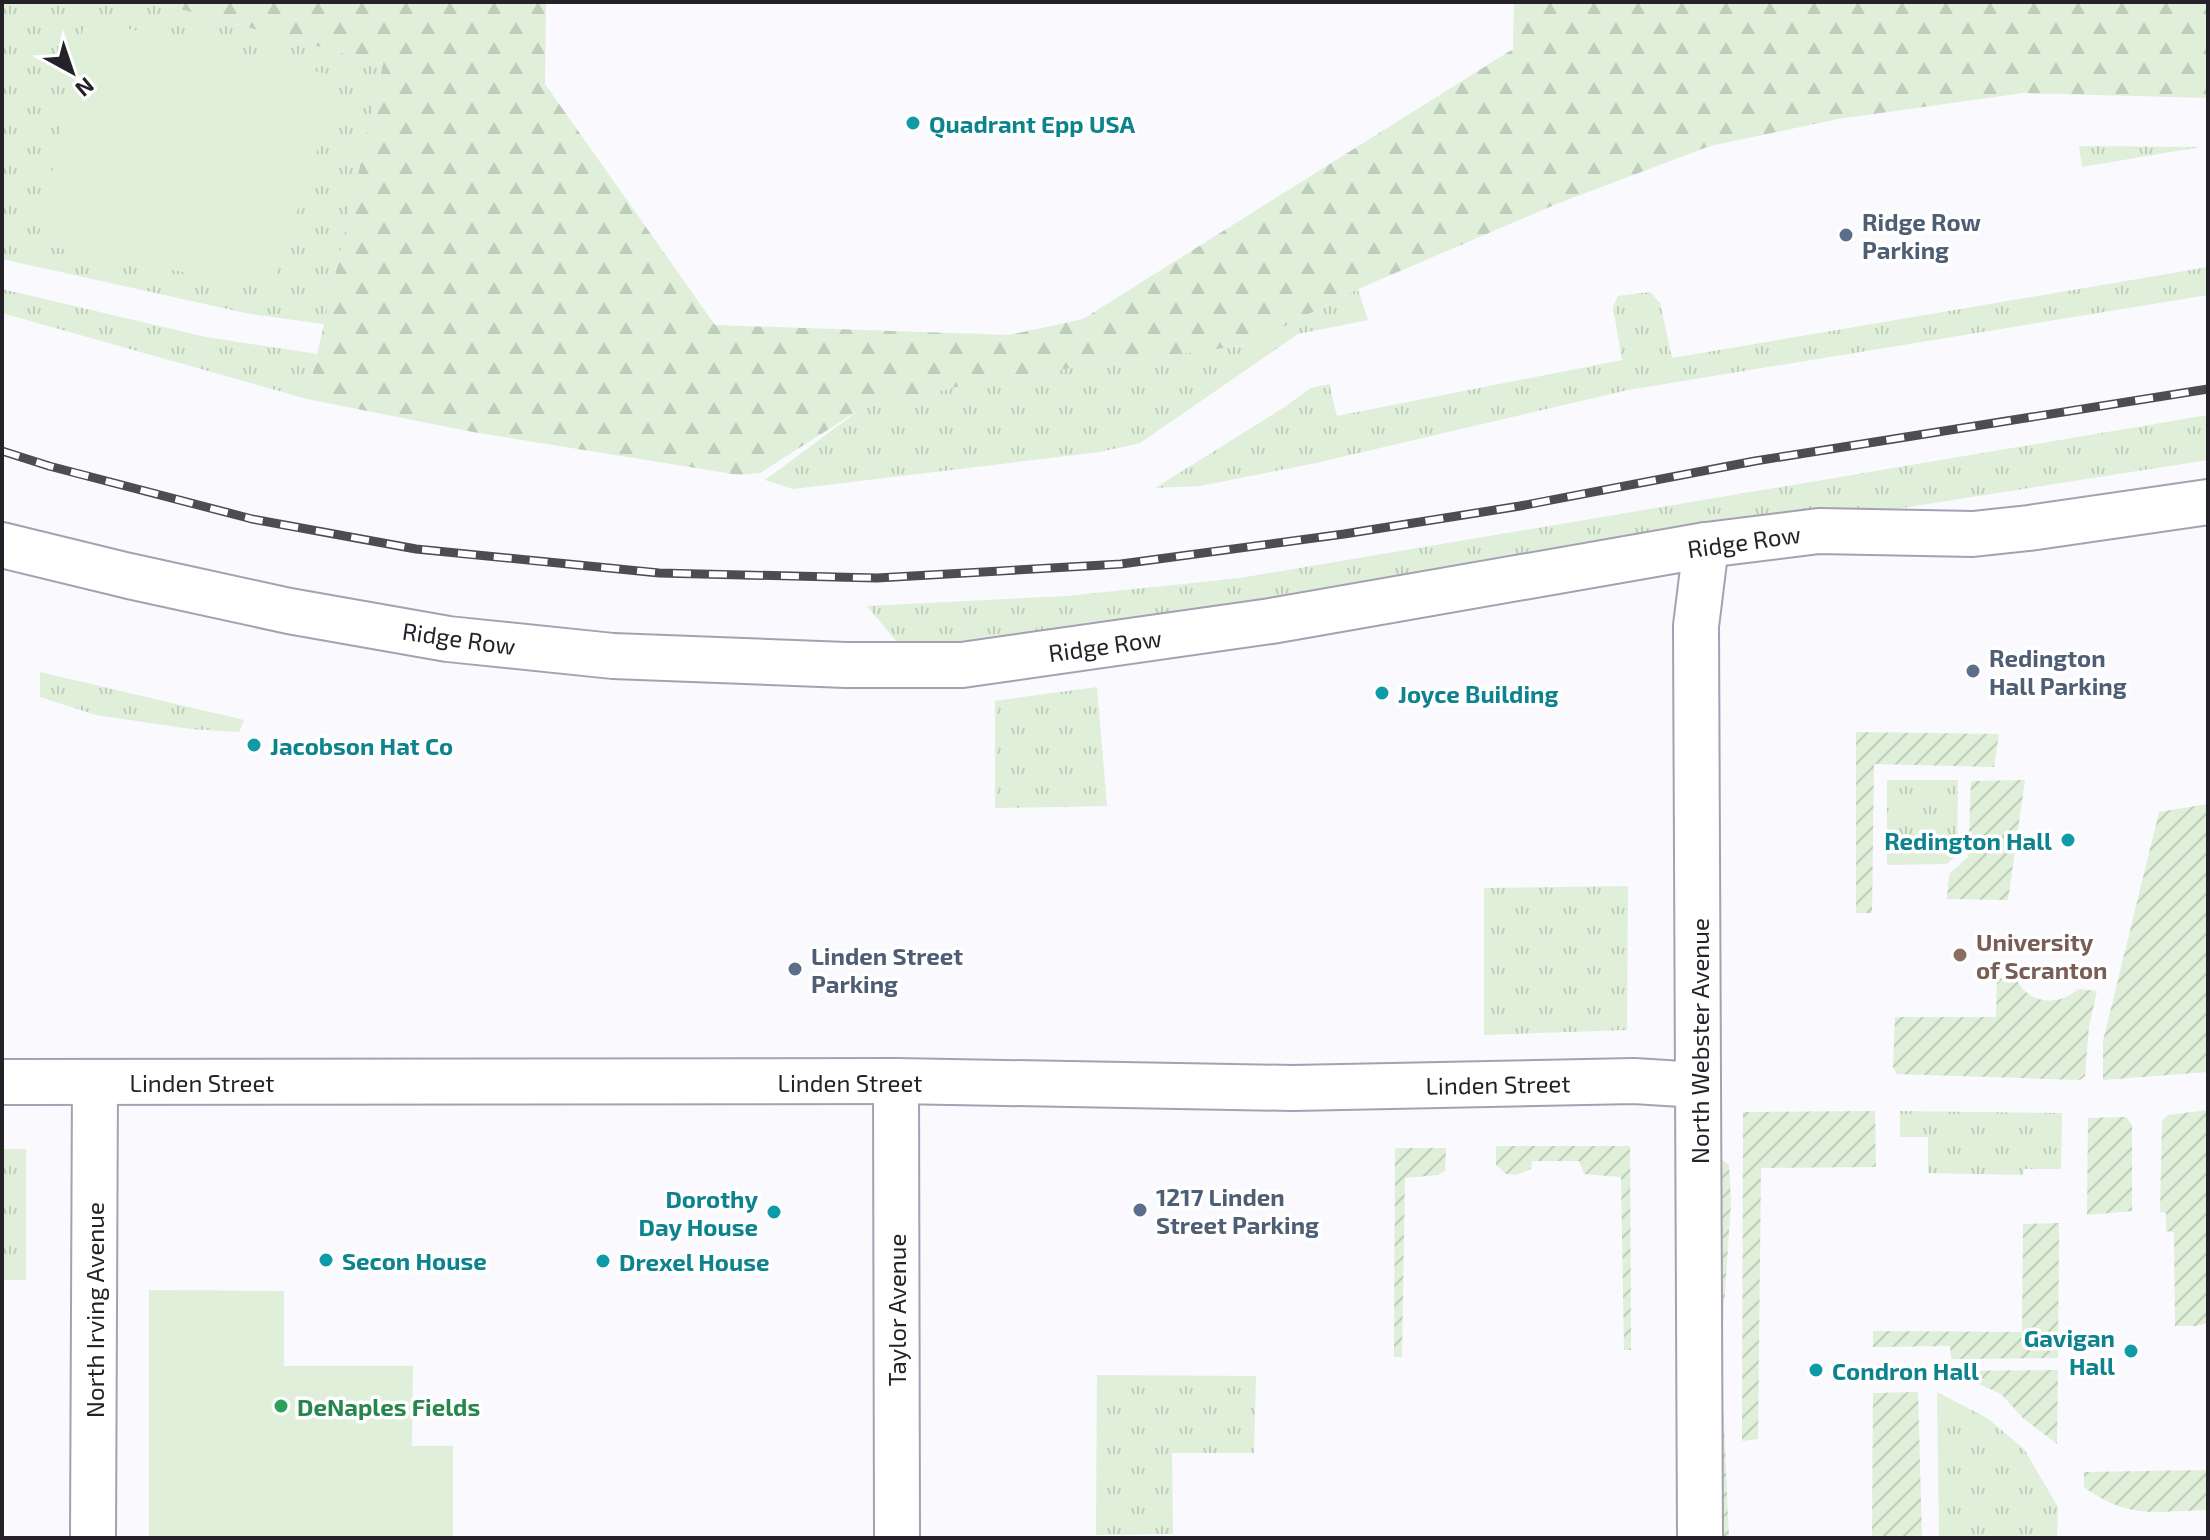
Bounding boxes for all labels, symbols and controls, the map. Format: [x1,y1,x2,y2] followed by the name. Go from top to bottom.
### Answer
[32,32,112,112] north arrow
[71,73,100,103] text: N
[929,109,1135,139] place label: Quadrant Epp USA
[904,114,922,132] marker: Quadrant Epp USA
[1862,207,1981,264] place label: Ridge Row Parking
[1837,226,1855,244] marker: Ridge Row Parking
[1685,519,1803,563] street label: Ridge Row
[400,616,518,660] street label: Ridge Row
[1046,623,1164,667] street label: Ridge Row
[1989,643,2127,700] place label: Redington Hall Parking
[1964,662,1982,680] marker: Redington Hall Parking
[1398,679,1558,708] place label: Joyce Building
[1373,684,1391,702] marker: Joyce Building
[270,731,453,760] place label: Jacobson Hat Co
[245,736,263,754] marker: Jacobson Hat Co
[1884,826,2052,855] place label: Redington Hall
[2059,831,2077,849] marker: Redington Hall
[1685,918,1714,1164] street label: North Webster Avenue
[1976,927,2108,984] place label: University of Scranton
[811,941,963,998] place label: Linden Street Parking
[1951,946,1969,964] marker: University of Scranton
[786,960,804,978] marker: Linden Street Parking
[130,1068,274,1097] street label: Linden Street
[778,1068,922,1097] street label: Linden Street
[1425,1068,1571,1100] street label: Linden Street
[1156,1182,1319,1239] place label: 1217 Linden Street Parking
[639,1184,758,1241] place label: Dorothy Day House
[1131,1201,1149,1219] marker: 1217 Linden Street Parking
[80,1202,109,1418] street label: North Irving Avenue
[765,1203,783,1221] marker: Dorothy Day House
[882,1234,911,1386] street label: Taylor Avenue
[342,1246,487,1275] place label: Secon House
[619,1247,770,1276] place label: Drexel House
[317,1251,335,1269] marker: Secon House
[594,1252,612,1270] marker: Drexel House
[2024,1323,2115,1380] place label: Gavigan Hall
[2122,1342,2140,1360] marker: Gavigan Hall
[1832,1356,1979,1385] place label: Condron Hall
[1807,1361,1825,1379] marker: Condron Hall
[297,1392,480,1421] place label: DeNaples Fields
[272,1397,290,1415] marker: DeNaples Fields

